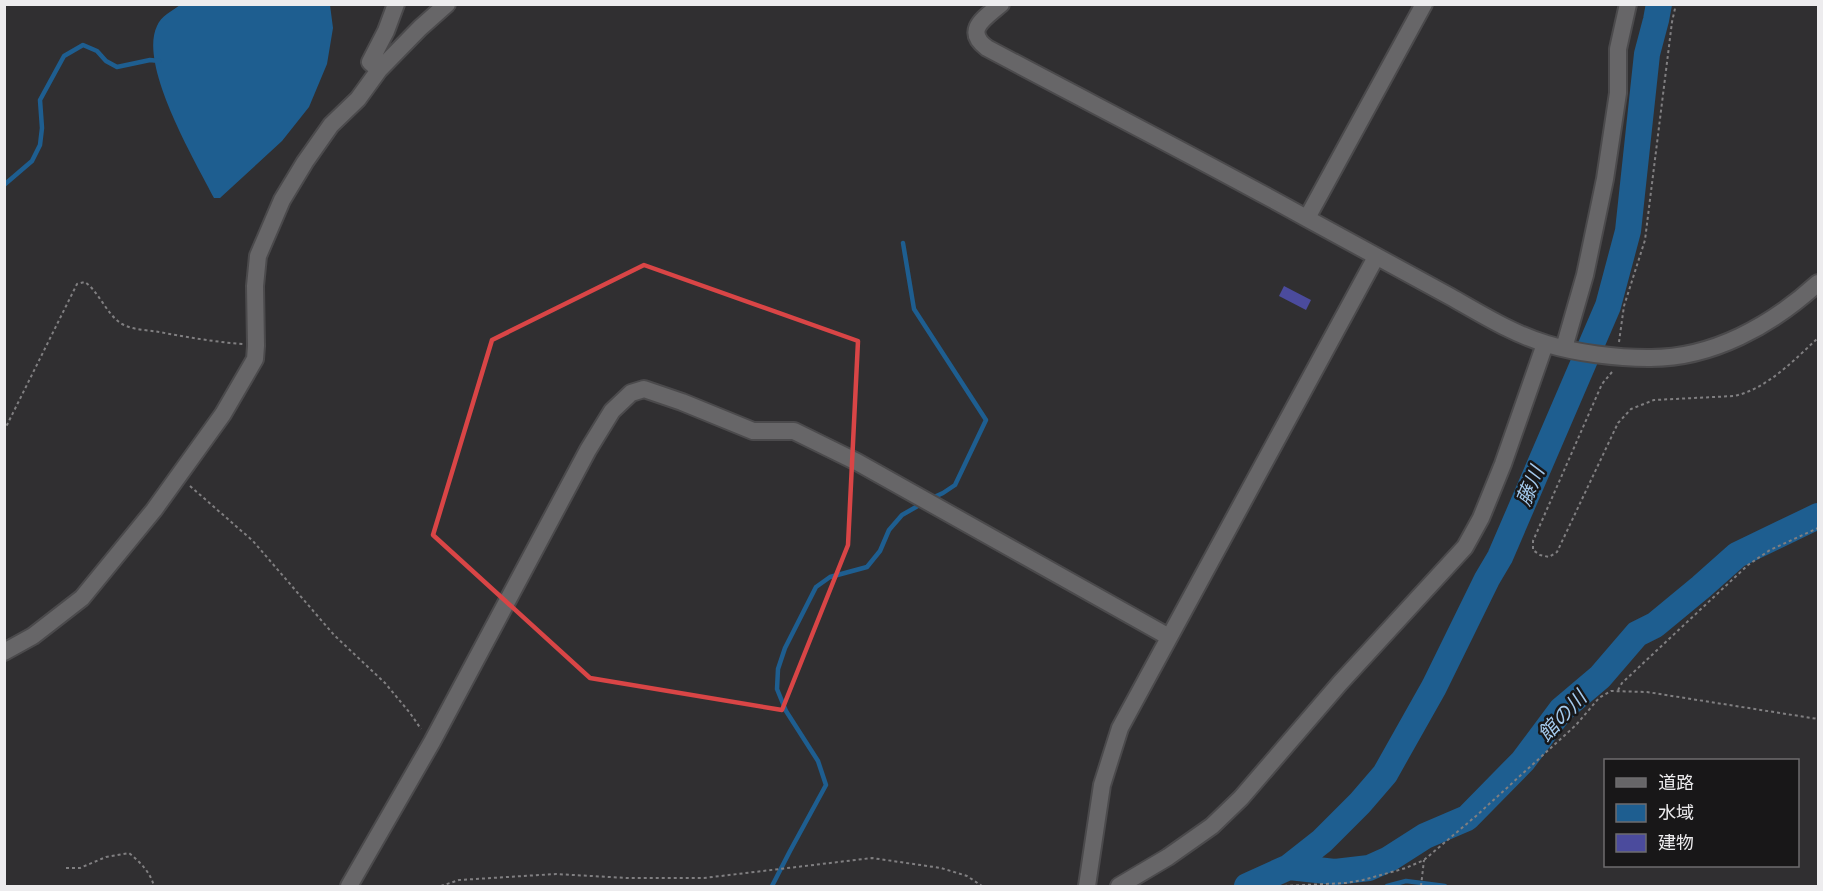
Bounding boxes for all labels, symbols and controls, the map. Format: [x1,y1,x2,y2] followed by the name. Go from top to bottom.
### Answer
[1511,461,1550,509] water label: 藤川
[1533,684,1593,746] water label: 館の川
[1604,759,1799,867] legend
[1658,772,1694,793] text: 道路
[1658,802,1694,823] text: 水域
[1658,832,1694,853] text: 建物

